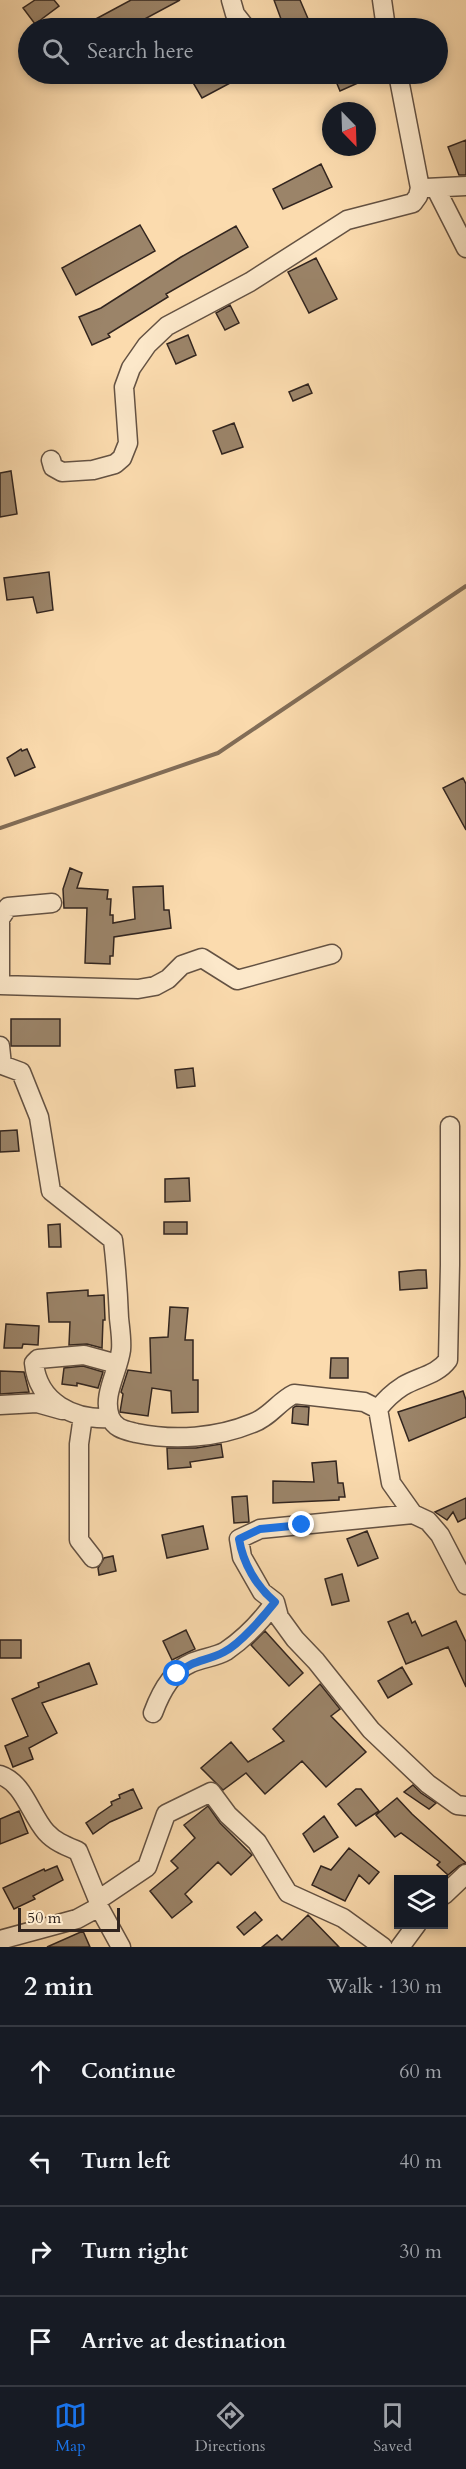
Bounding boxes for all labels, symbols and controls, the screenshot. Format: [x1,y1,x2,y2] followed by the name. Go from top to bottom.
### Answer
[18,18,448,84] search box
[39,35,72,68] icon: search
[87,36,194,66] text: Search here
[322,102,376,156] north arrow
[288,1511,314,1537] route end
[163,1660,189,1686] route start
[394,1875,448,1929] map controls
[394,1875,448,1929] button: layers
[18,1905,120,1932] scale bar
[27,1907,61,1929] text: 50 m
[24,1969,93,2004] text: 2 min
[327,1973,442,2000] text: Walk · 130 m
[24,2055,57,2088] icon: ahead
[81,2056,176,2086] text: Continue
[399,2058,442,2085] text: 60 m
[24,2145,57,2178] icon: left
[81,2146,170,2176] text: Turn left
[399,2148,442,2175] text: 40 m
[24,2235,57,2268] icon: right
[81,2236,188,2266] text: Turn right
[399,2238,442,2265] text: 30 m
[24,2325,57,2358] icon: arrive
[81,2326,286,2356] text: Arrive at destination
[54,2399,87,2457] tab: Map
[195,2399,265,2457] tab: Directions
[373,2399,412,2457] tab: Saved

